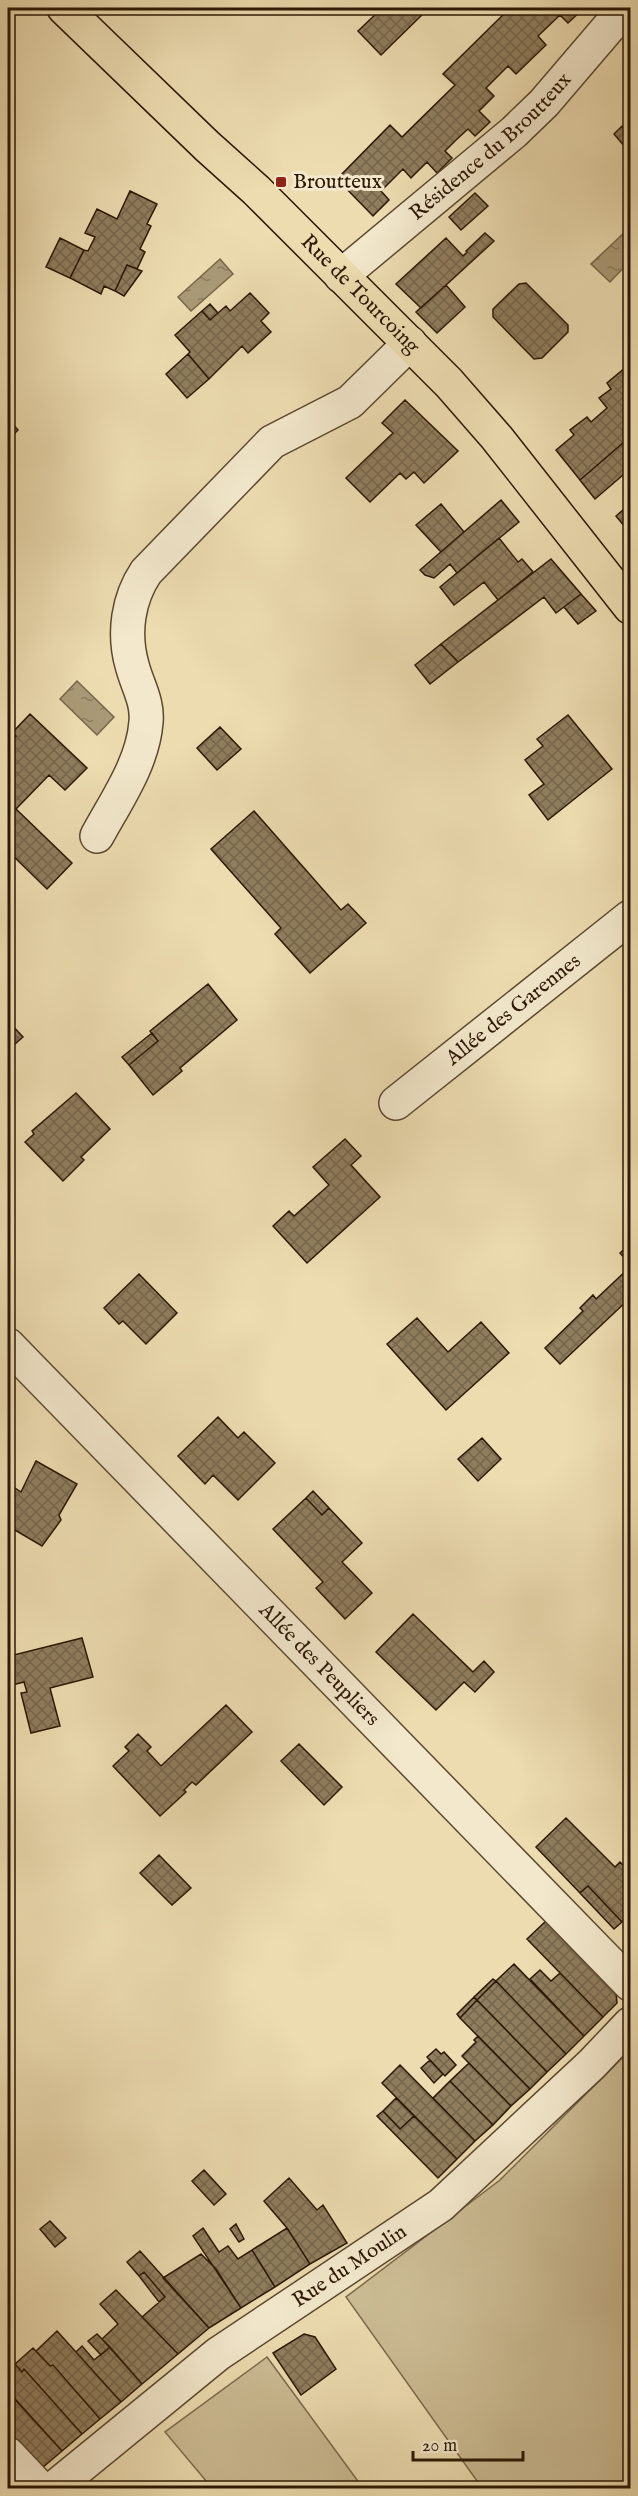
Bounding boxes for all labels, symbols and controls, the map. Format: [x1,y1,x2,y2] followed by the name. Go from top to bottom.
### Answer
[404,67,578,227] street label: Résidence du Broutteux
[293,169,382,196] place label: Broutteux
[274,175,288,189] marker: Broutteux
[295,229,426,360] street label: Rue de Tourcoing
[440,948,586,1072] street label: Allée des Garennes
[252,1596,385,1732] street label: Allée des Peupliers
[287,2218,412,2314] street label: Rue du Moulin
[413,2424,522,2462] scale bar
[422,2435,457,2458] text: 20 m

